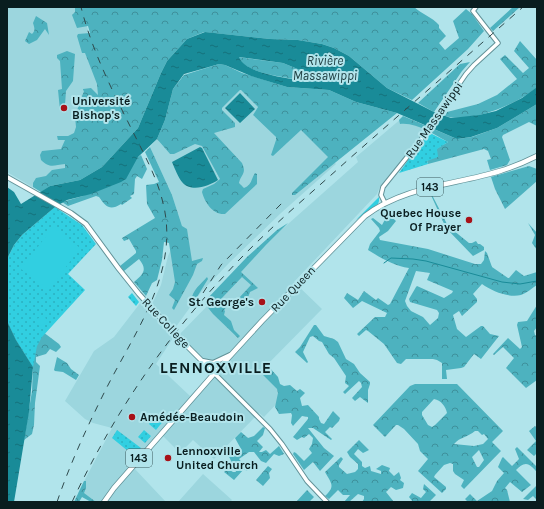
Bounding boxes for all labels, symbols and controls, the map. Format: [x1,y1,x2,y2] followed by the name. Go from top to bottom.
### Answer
[293,53,358,83] water label: Rivière Massawippi
[403,79,465,161] street label: Rue Massawippi
[72,94,130,122] place label: Université Bishop's
[59,103,69,113] marker: Université Bishop's
[417,178,443,196] road number: 143
[380,206,461,234] place label: Quebec House Of Prayer
[464,215,474,225] marker: Quebec House Of Prayer
[268,263,318,315] street label: Rue Queen
[139,295,193,351] street label: Rue College
[188,295,254,309] place label: St. George's
[257,297,267,307] marker: St. George's
[160,358,272,377] district label: LENNOXVILLE
[140,410,244,424] place label: Amédée-Beaudoin
[127,412,137,422] marker: Amédée-Beaudoin
[176,444,258,472] place label: Lennoxville United Church
[126,449,152,467] road number: 143
[163,453,173,463] marker: Lennoxville United Church

